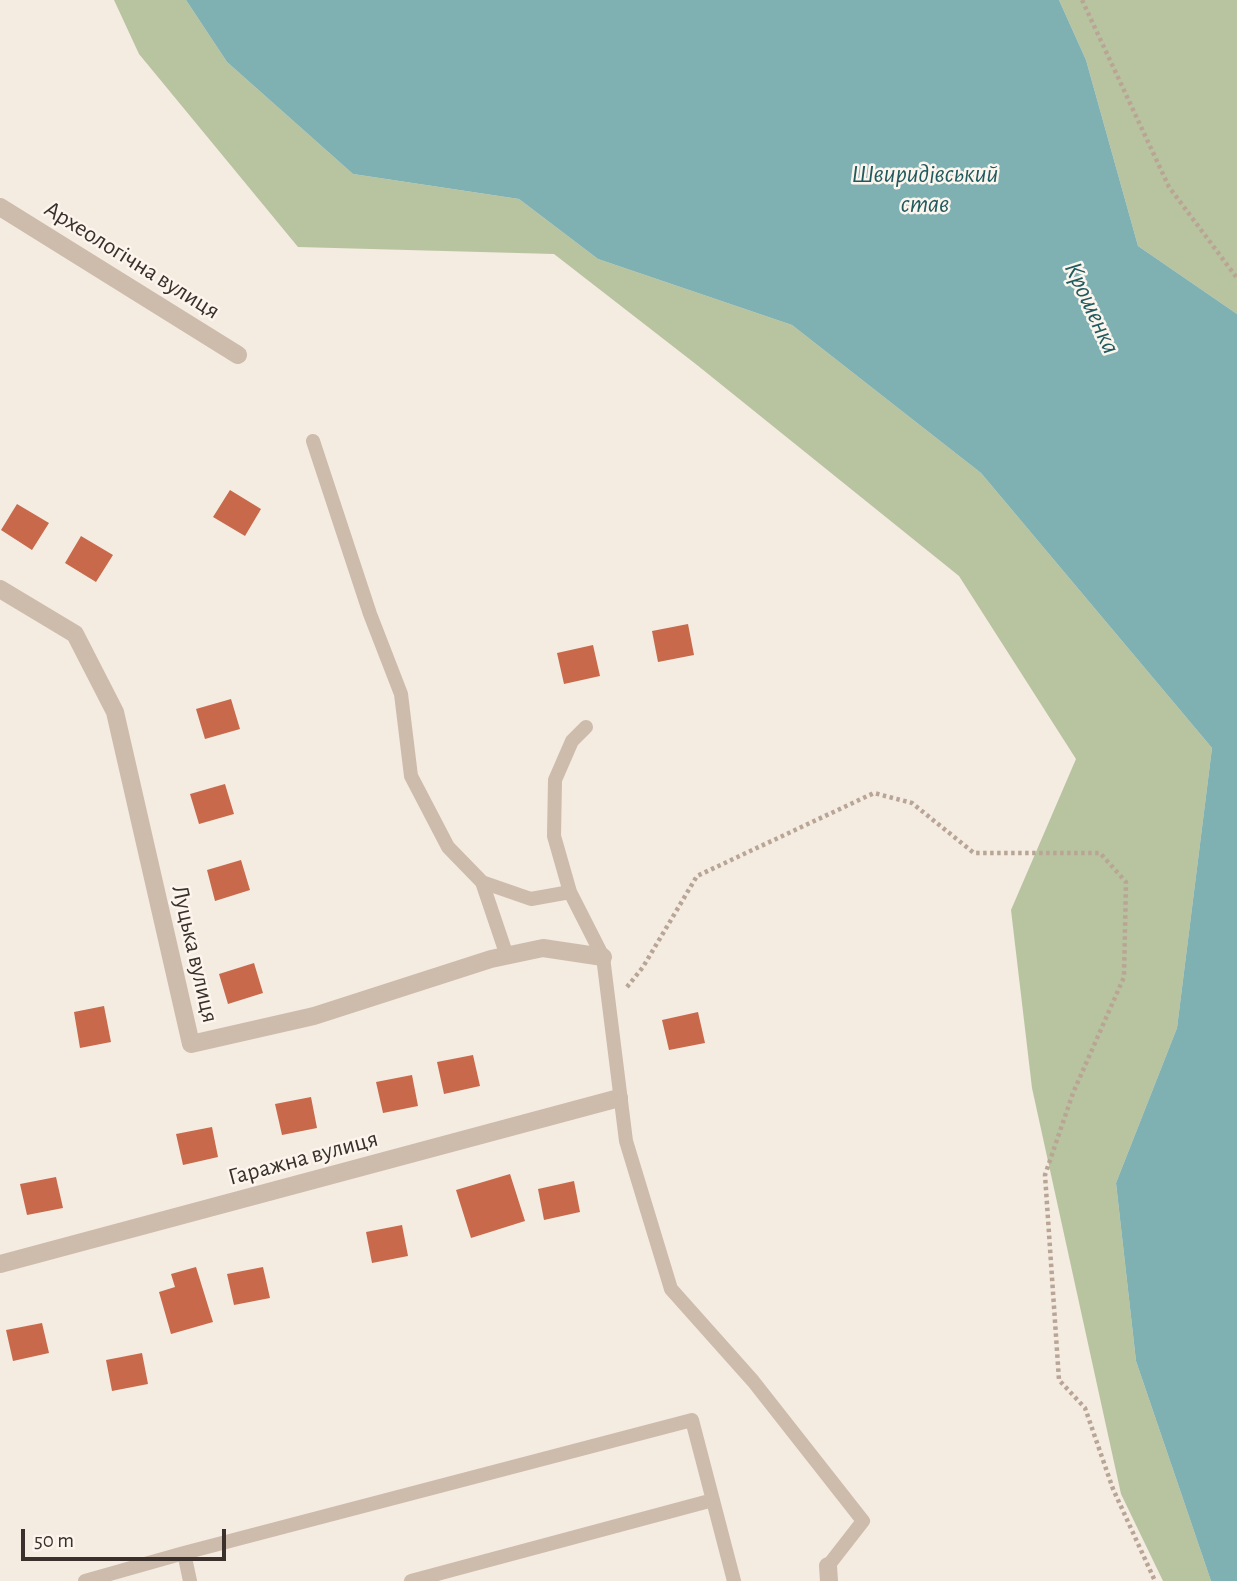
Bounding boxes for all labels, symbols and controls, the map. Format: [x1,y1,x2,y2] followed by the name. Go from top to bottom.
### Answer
[852,158,998,220] water label: Швиридівський став
[39,194,225,326] street label: Археологічна вулиця
[1057,257,1127,359] water label: Крошенка
[165,882,225,1026] street label: Луцька вулиця
[225,1124,381,1192] street label: Гаражна вулиця
[24,1514,229,1558] scale bar
[34,1530,74,1551] text: 50 m

